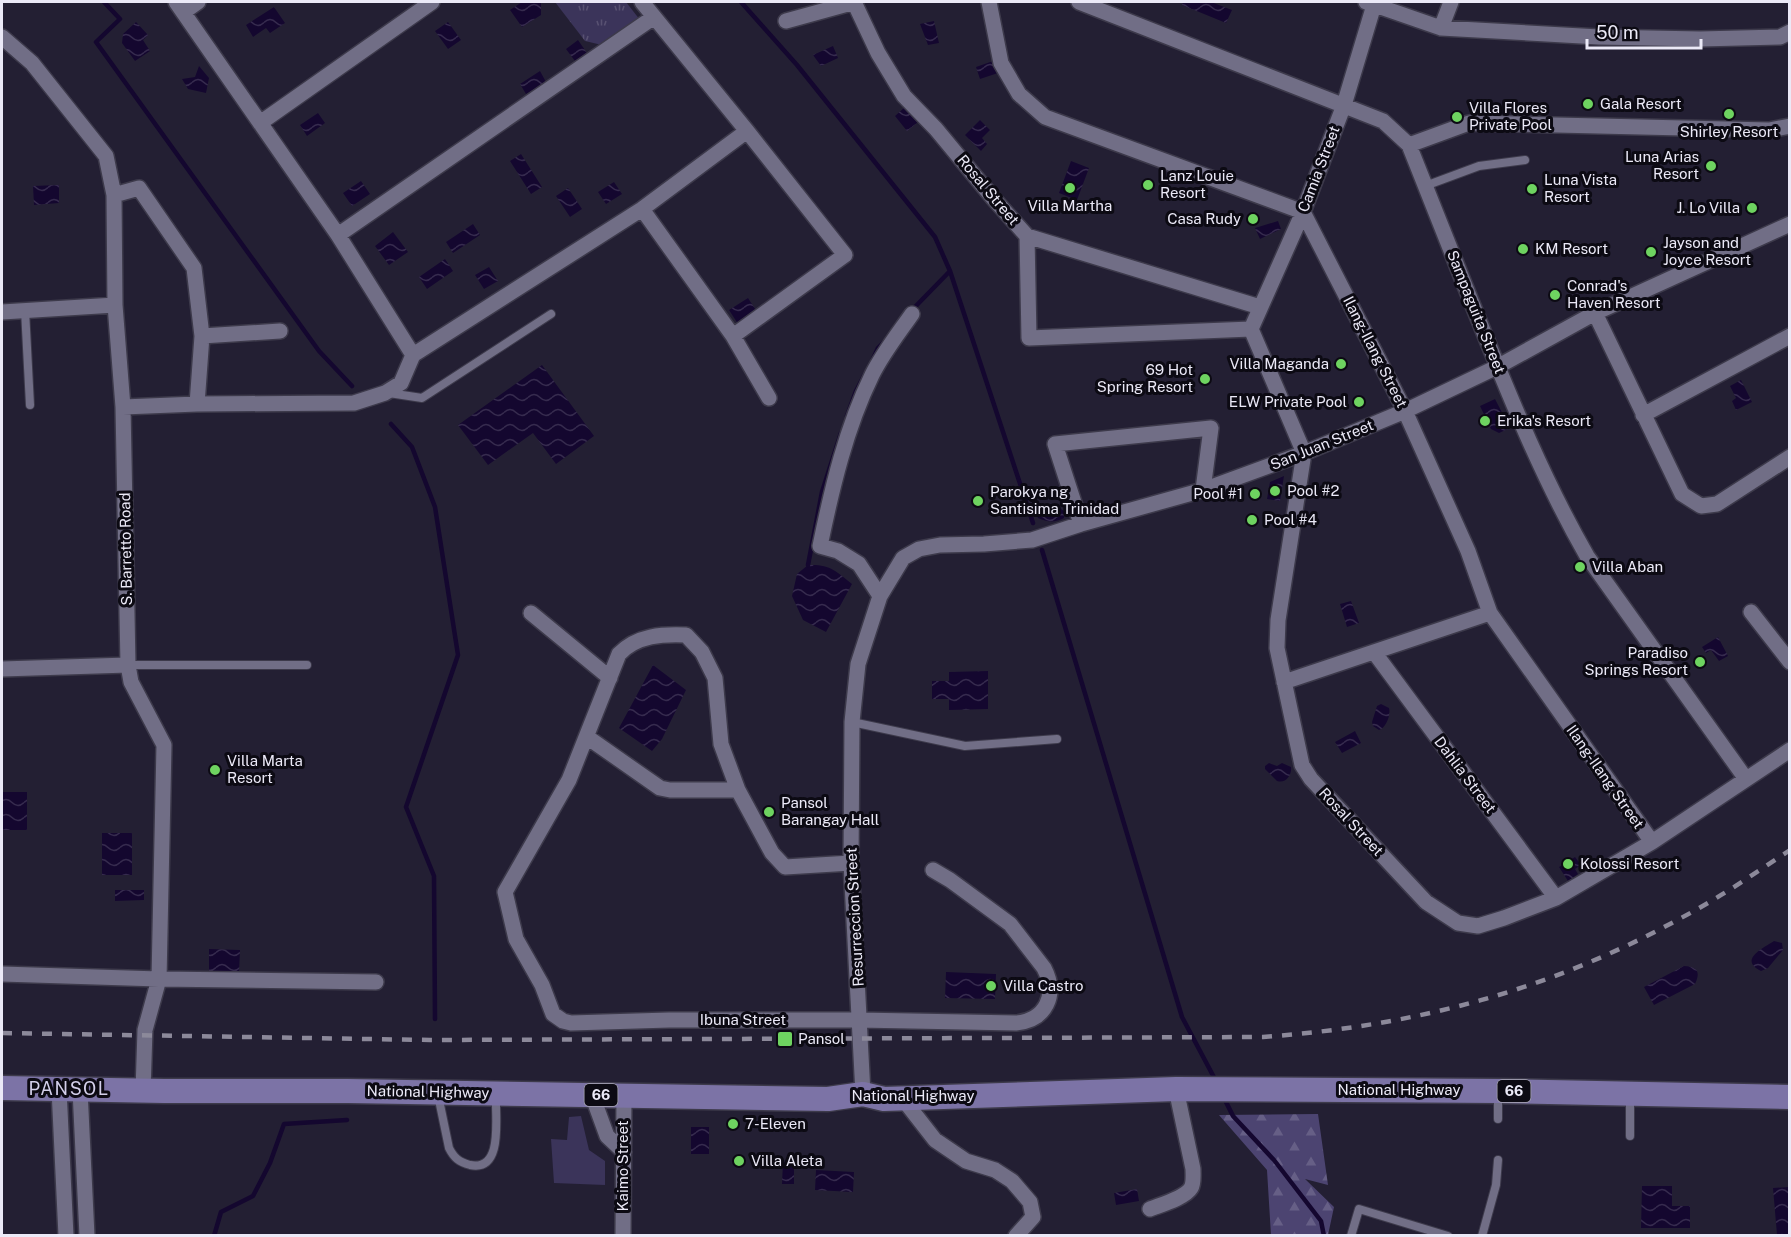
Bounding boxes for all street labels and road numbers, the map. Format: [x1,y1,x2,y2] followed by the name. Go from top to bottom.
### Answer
[1294,123,1343,214] street label: Camia Street
[954,151,1023,228] street label: Rosal Street
[1444,248,1509,376] street label: Sampaguita Street
[1340,293,1411,410] street label: Ilang-Ilang Street
[1268,416,1376,473] street label: San Juan Street
[116,492,135,606] street label: S. Barretto Road
[1563,722,1648,832] street label: Ilang-Ilang Street
[1431,733,1500,816] street label: Dahlia Street
[1316,784,1387,859] street label: Rosal Street
[842,847,867,987] street label: Resurreccion Street
[700,1011,786,1028] street label: Ibuna Street
[1498,1080,1530,1102] road number: 66
[1338,1081,1460,1098] street label: National Highway
[366,1082,490,1101] street label: National Highway
[584,1084,618,1106] road number: 66
[852,1087,974,1104] street label: National Highway
[614,1120,631,1212] street label: Kaimo Street

